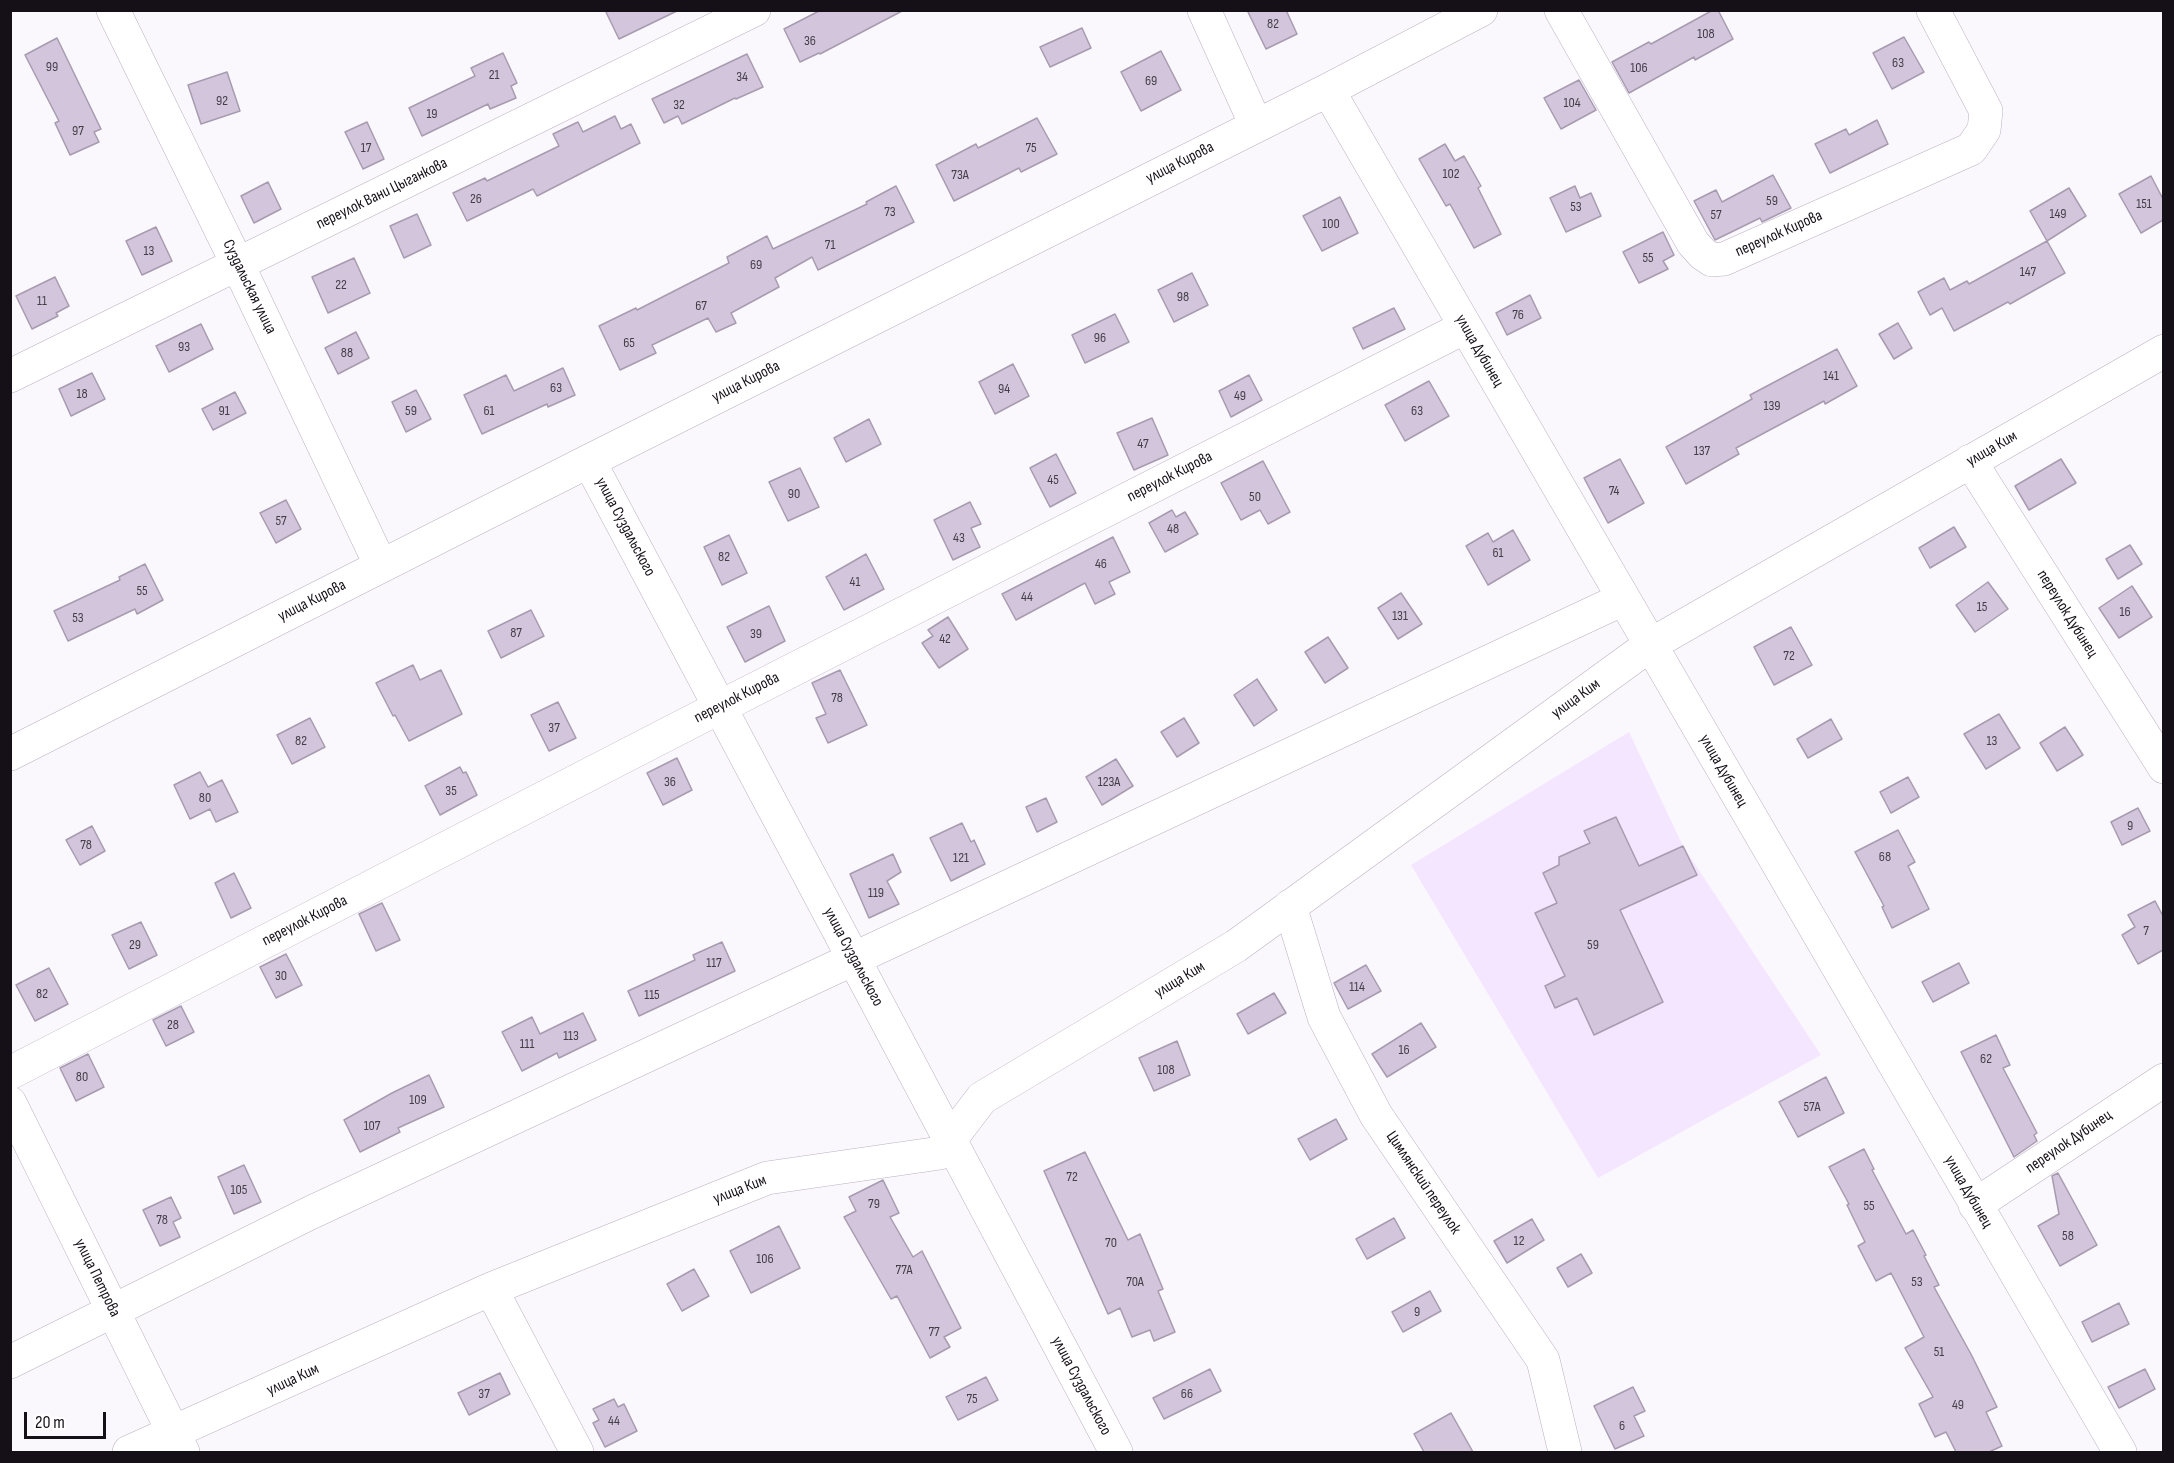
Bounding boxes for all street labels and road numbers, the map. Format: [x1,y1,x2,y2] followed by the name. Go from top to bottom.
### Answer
[1143,138,1217,188] street label: улица Кирова
[313,154,451,234] street label: переулок Вани Цыганкова
[1733,206,1825,262] street label: переулок Кирова
[218,237,280,337] street label: Суздальская улица
[1451,311,1507,391] street label: улица Дубинец
[709,357,783,407] street label: улица Кирова
[1963,427,2021,471] street label: улица Ким
[1124,447,1216,507] street label: переулок Кирова
[591,474,659,580] street label: улица Суздальского
[2032,566,2102,662] street label: переулок Дубинец
[275,576,349,626] street label: улица Кирова
[691,668,783,728] street label: переулок Кирова
[1548,675,1604,723] street label: улица Ким
[1695,731,1751,811] street label: улица Дубинец
[259,891,351,951] street label: переулок Кирова
[819,904,887,1010] street label: улица Суздальского
[1151,957,1209,1003] street label: улица Ким
[2022,1106,2116,1178] street label: переулок Дубинец
[1381,1128,1465,1238] street label: Цимлянский переулок
[1940,1152,1996,1232] street label: улица Дубинец
[711,1171,769,1209] street label: улица Ким
[70,1236,124,1320] street label: улица Петрова
[1047,1333,1115,1439] street label: улица Суздальского
[264,1360,322,1400] street label: улица Ким

